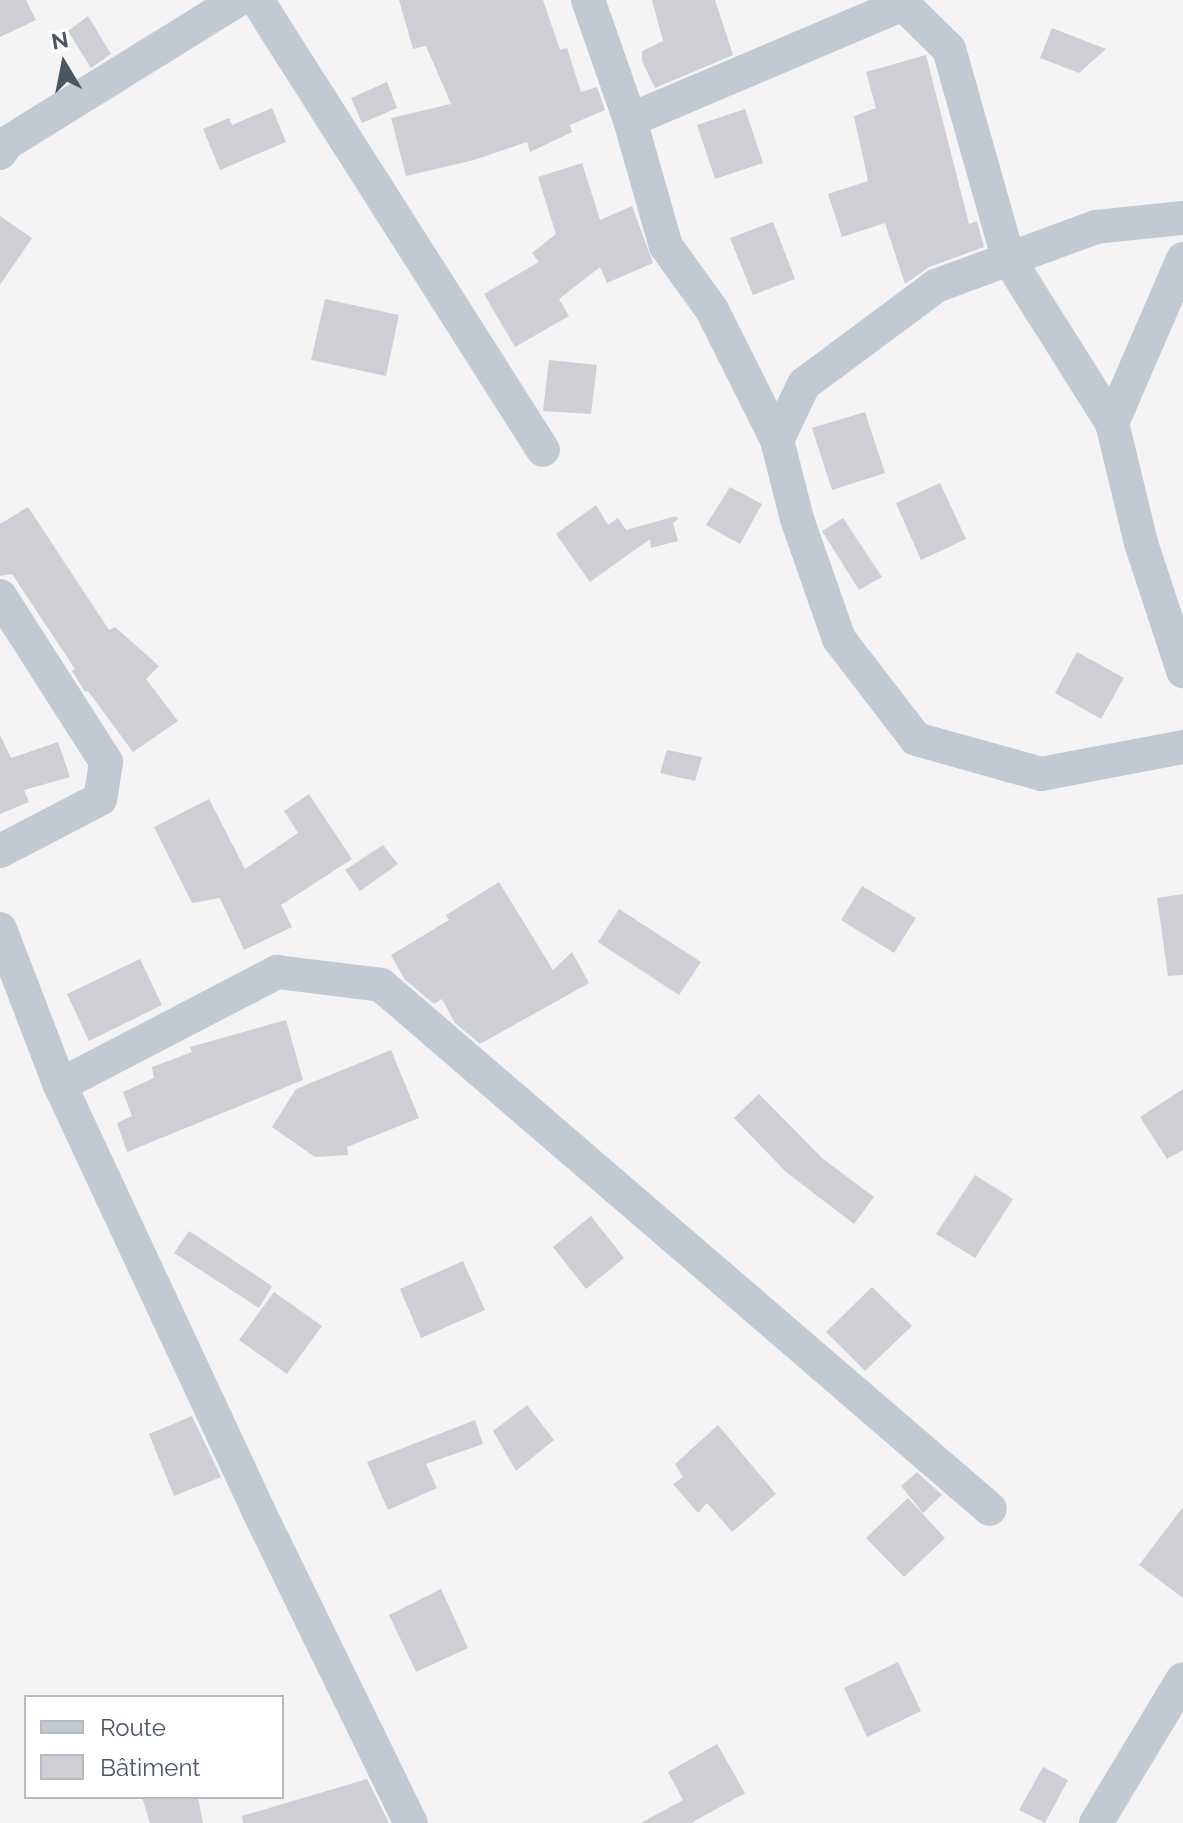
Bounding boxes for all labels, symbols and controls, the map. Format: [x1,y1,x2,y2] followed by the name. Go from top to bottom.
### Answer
[24,24,104,104] north arrow
[49,26,70,55] text: N
[24,1695,284,1799] legend
[100,1713,166,1742] text: Route
[100,1753,200,1782] text: Bâtiment

